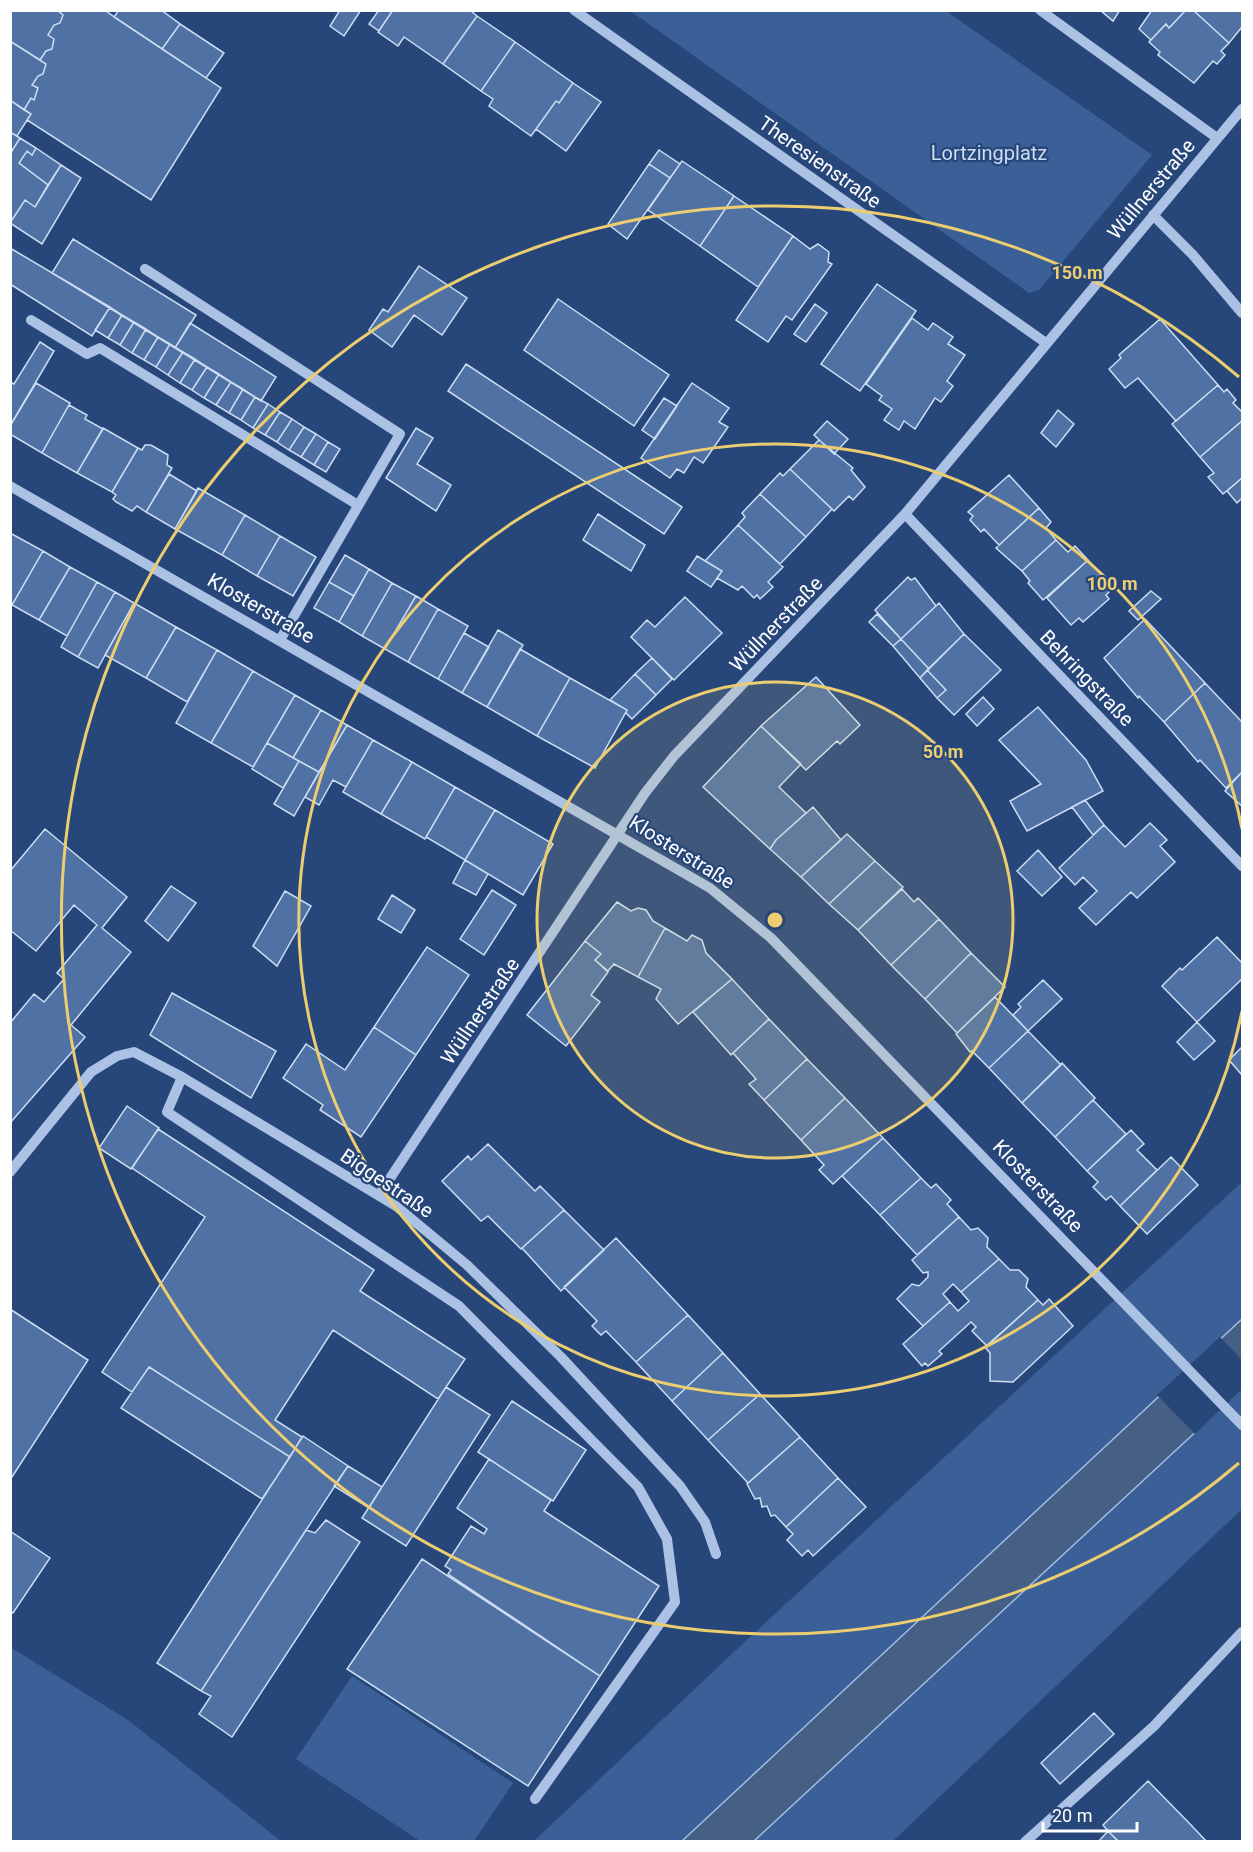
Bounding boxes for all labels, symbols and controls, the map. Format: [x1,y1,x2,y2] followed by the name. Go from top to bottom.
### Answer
[754,111,886,213] street label: Theresienstraße
[1102,134,1200,244] street label: Wüllnerstraße
[931,141,1047,165] park label: Lortzingplatz
[1051,262,1103,283] text: 150 m
[203,568,319,648] street label: Klosterstraße
[725,571,827,677] street label: Wüllnerstraße
[1086,573,1138,594] text: 100 m
[1035,625,1139,731] street label: Behringstraße
[923,741,963,762] text: 50 m
[625,810,739,894] street label: Klosterstraße
[765,910,785,930] centre of rings
[436,953,524,1069] street label: Wüllnerstraße
[988,1135,1088,1237] street label: Klosterstraße
[336,1143,438,1223] street label: Biggestraße
[1043,1795,1138,1833] scale bar
[1052,1805,1092,1826] text: 20 m

